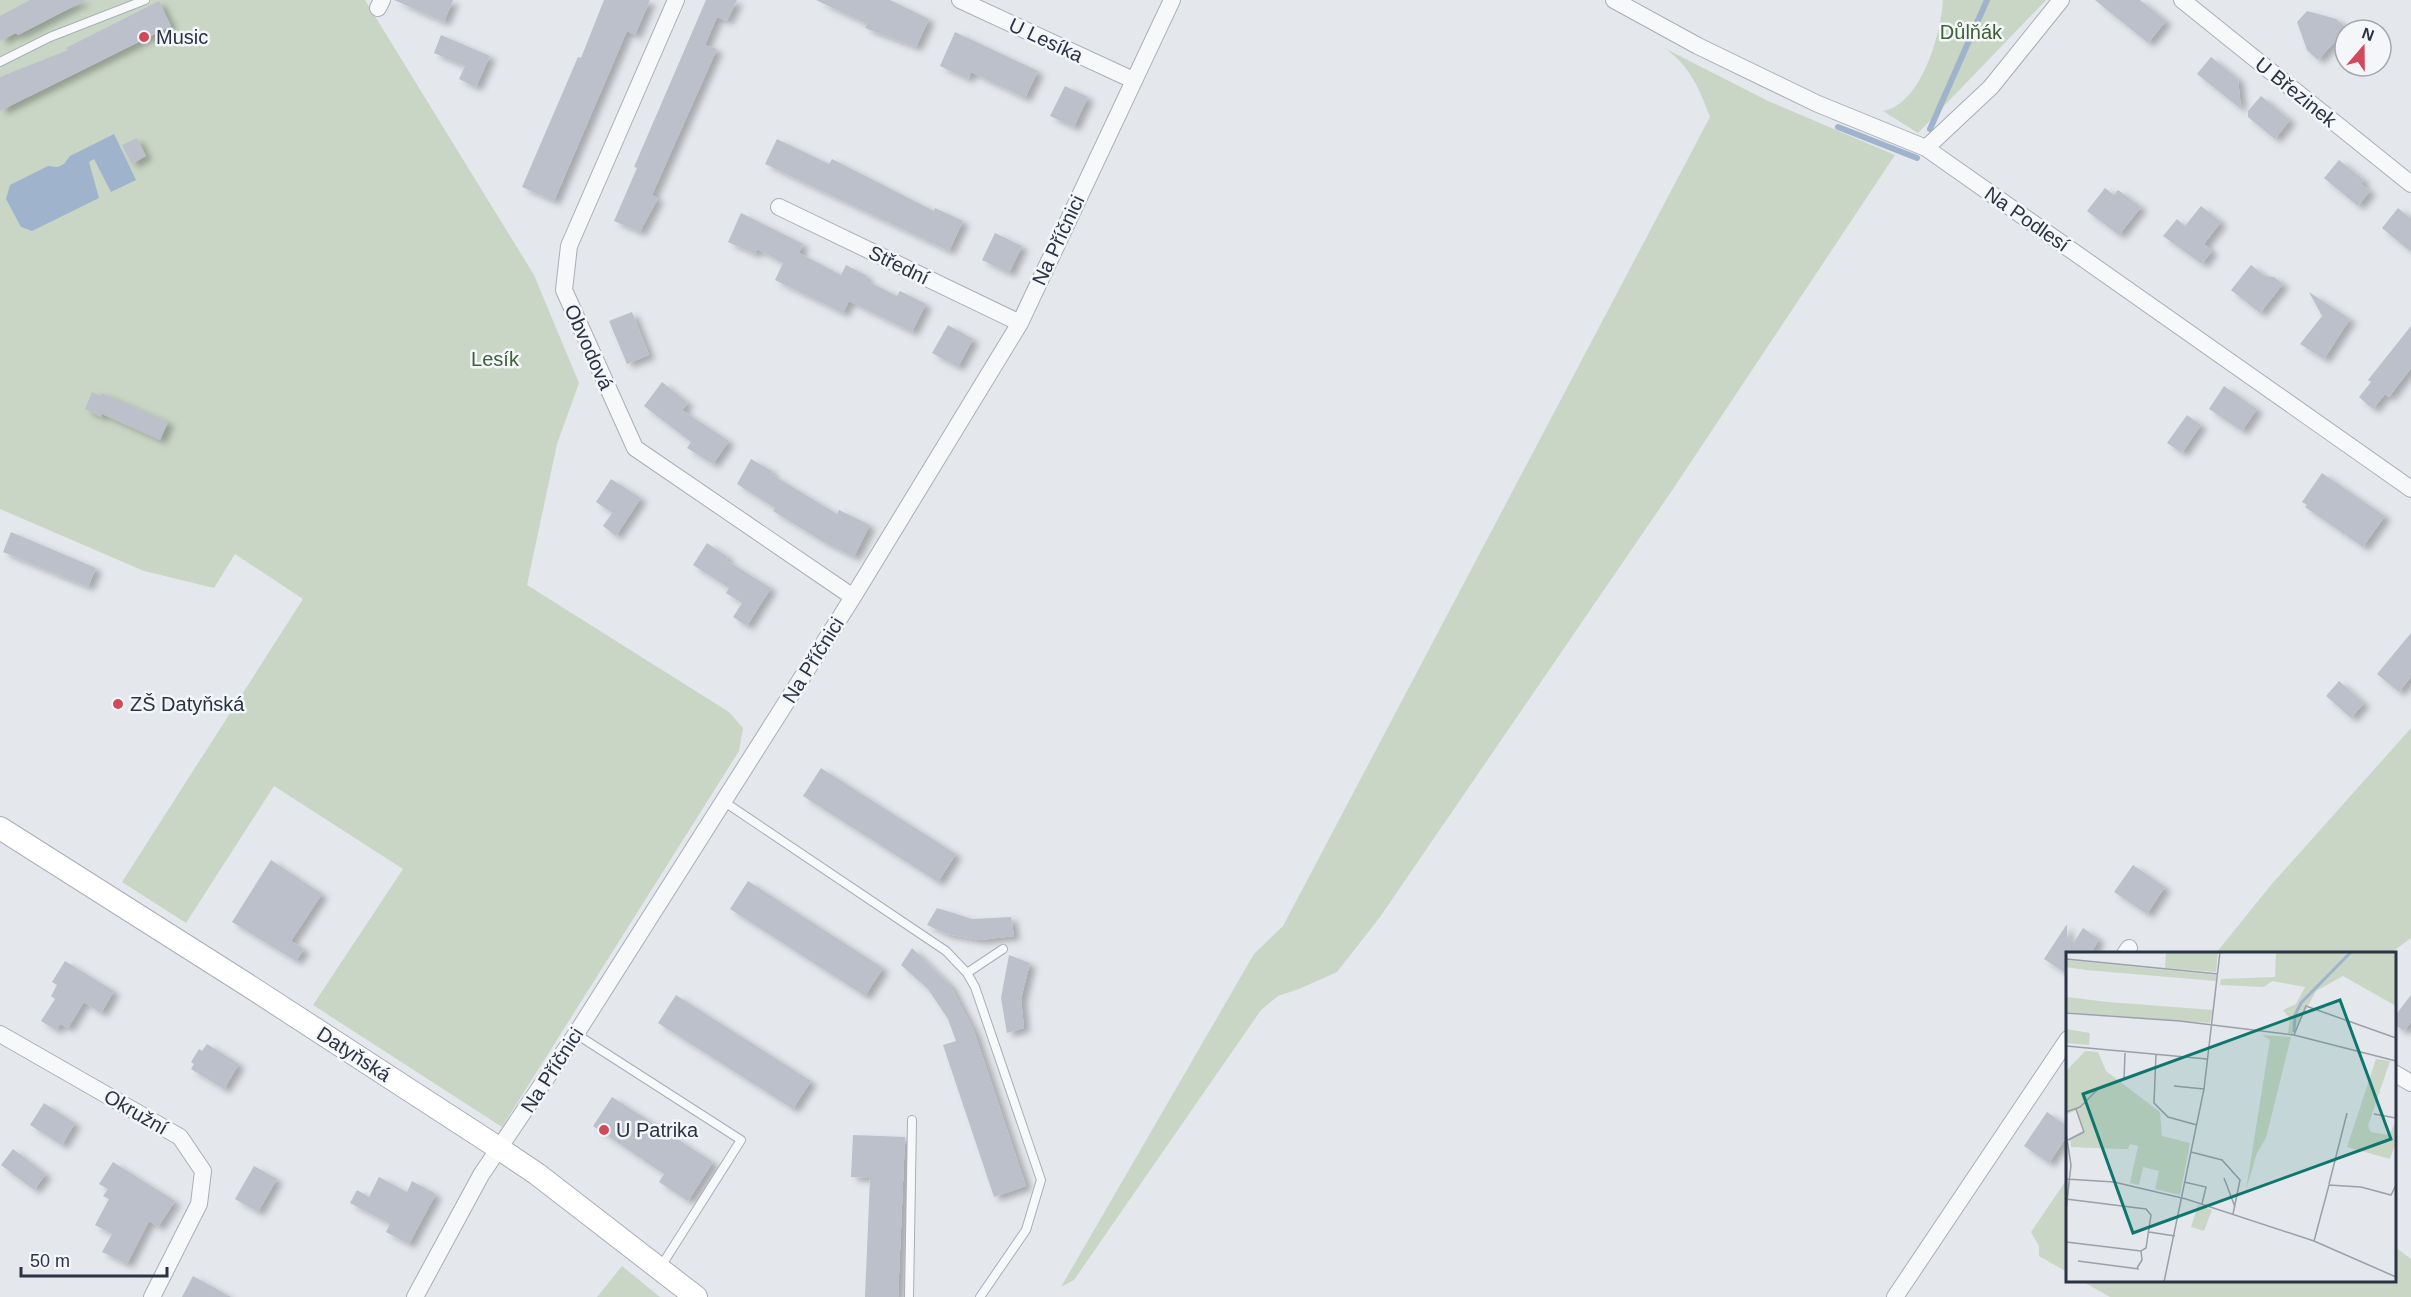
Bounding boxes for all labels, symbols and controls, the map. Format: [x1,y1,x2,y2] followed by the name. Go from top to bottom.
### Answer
[1006,13,1087,67] street label: U Lesíka
[2333,18,2393,78] north arrow
[1940,21,2003,43] park label: Důlňák
[2360,24,2376,44] text: N
[156,26,208,48] place label: Music
[137,30,151,44] marker: Music
[2251,53,2342,132] street label: U Březinek
[1981,182,2074,256] street label: Na Podlesí
[1028,192,1088,288] street label: Na Příčnici
[865,241,933,289] street label: Střední
[560,301,618,394] street label: Obvodová
[471,348,520,370] park label: Lesík
[778,613,848,707] street label: Na Příčnici
[130,693,245,715] place label: ZŠ Datyňská
[111,697,125,711] marker: ZŠ Datyňská
[2066,952,2396,1282] inset map
[313,1022,396,1086] street label: Datyňská
[516,1023,588,1117] street label: Na Příčnici
[100,1085,172,1139] street label: Okružní
[616,1119,699,1141] place label: U Patrika
[597,1123,611,1137] marker: U Patrika
[21,1240,166,1278] scale bar
[30,1251,70,1271] text: 50 m

